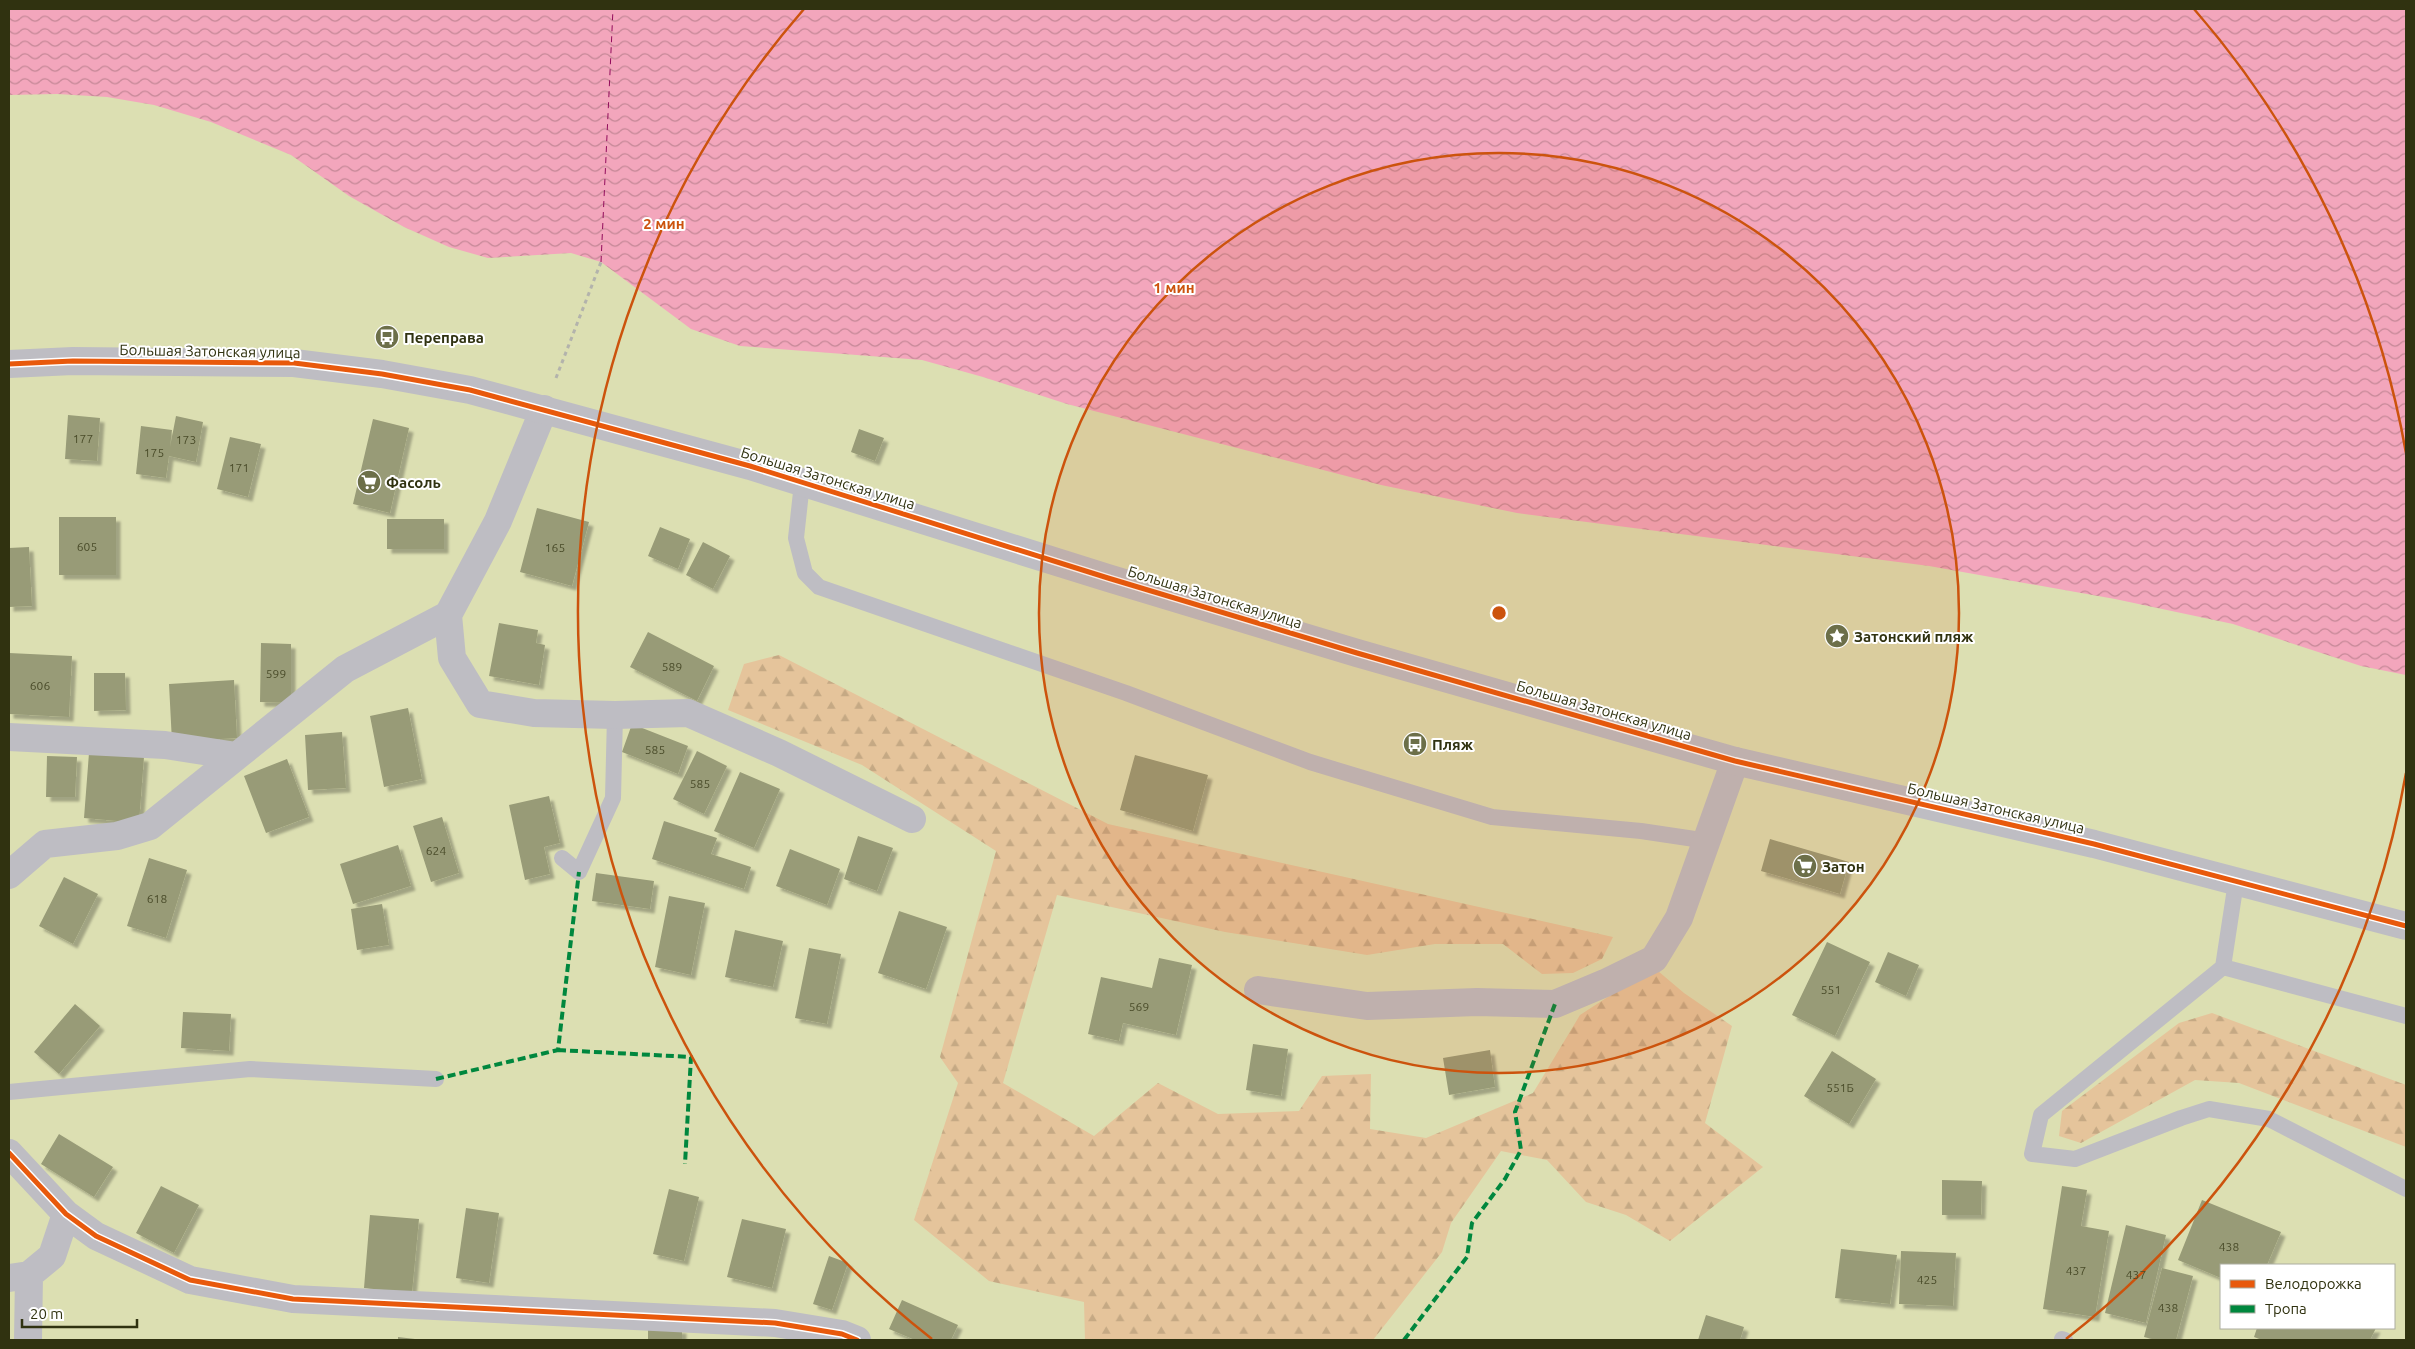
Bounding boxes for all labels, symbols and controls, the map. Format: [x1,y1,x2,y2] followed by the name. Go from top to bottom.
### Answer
[643,215,685,232] text: 2 мин
[1153,279,1195,296] text: 1 мин
[374,324,400,350] bus stop icon: Переправа
[404,329,484,346] place label: Переправа
[119,341,301,361] street label: Большая Затонская улица
[73,432,93,445] house number: 177
[176,433,196,446] house number: 173
[739,443,917,513] street label: Большая Затонская улица
[144,446,164,459] house number: 175
[229,461,249,474] house number: 171
[356,469,382,495] supermarket icon: Фасоль
[386,474,441,491] place label: Фасоль
[77,540,97,553] house number: 605
[545,541,565,554] house number: 165
[1126,562,1304,632] street label: Большая Затонская улица
[1490,604,1508,622] centre of rings
[1824,623,1850,649] place icon: Затонский пляж
[1854,628,1974,645] place label: Затонский пляж
[662,660,682,673] house number: 589
[266,667,286,680] house number: 599
[1515,677,1693,743] street label: Большая Затонская улица
[30,679,50,692] house number: 606
[1402,731,1428,757] bus stop icon: Пляж
[1432,736,1474,753] place label: Пляж
[645,743,665,756] house number: 585
[690,777,710,790] house number: 585
[1906,779,2086,837] street label: Большая Затонская улица
[426,844,446,857] house number: 624
[1792,853,1818,879] supermarket icon: Затон
[1822,858,1865,875] place label: Затон
[147,892,167,905] house number: 618
[1821,983,1841,996] house number: 551
[1129,1000,1149,1013] house number: 569
[1826,1081,1854,1094] house number: 551Б
[2219,1240,2239,1253] house number: 438
[2066,1264,2086,1277] house number: 437
[2220,1264,2395,1329] legend
[2126,1268,2146,1281] house number: 437
[1917,1273,1937,1286] house number: 425
[2265,1275,2362,1292] text: Велодорожка
[22,1296,138,1328] scale bar
[2265,1300,2307,1317] text: Тропа
[2158,1301,2178,1314] house number: 438
[30,1305,63,1322] text: 20 m

